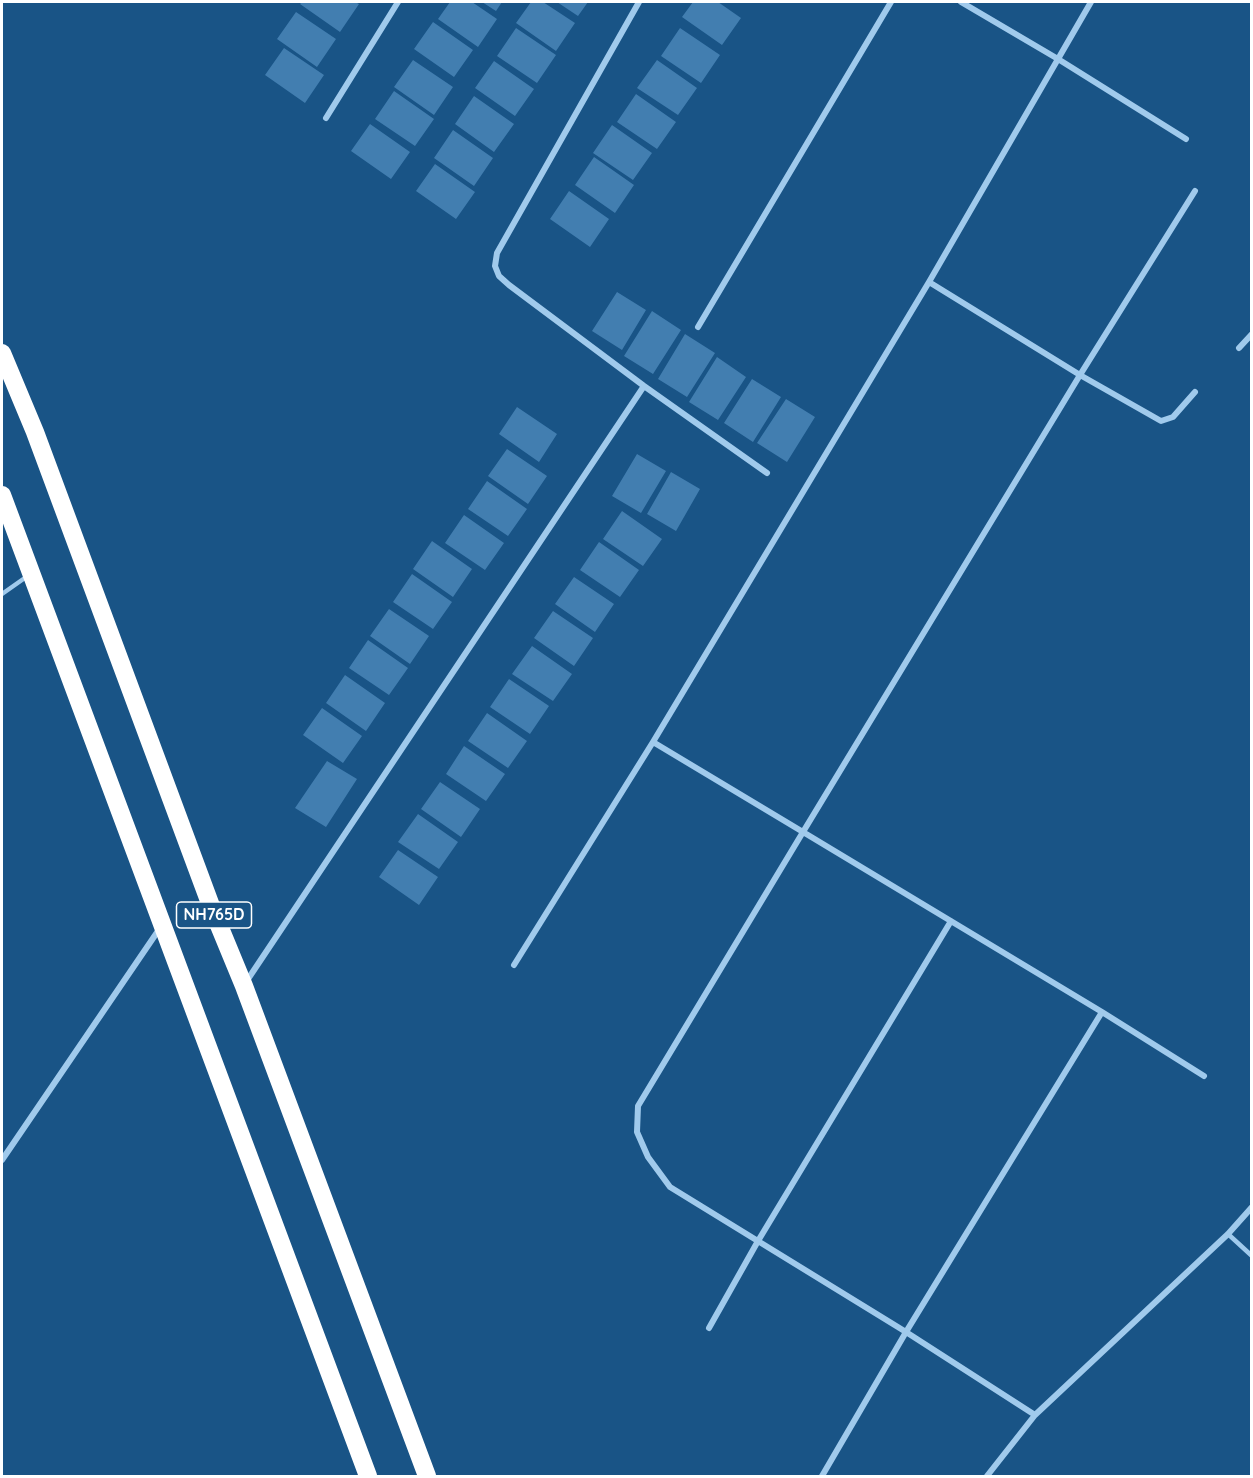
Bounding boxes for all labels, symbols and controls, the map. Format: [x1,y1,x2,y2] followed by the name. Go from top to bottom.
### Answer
[176,902,252,928] road number: NH765D

